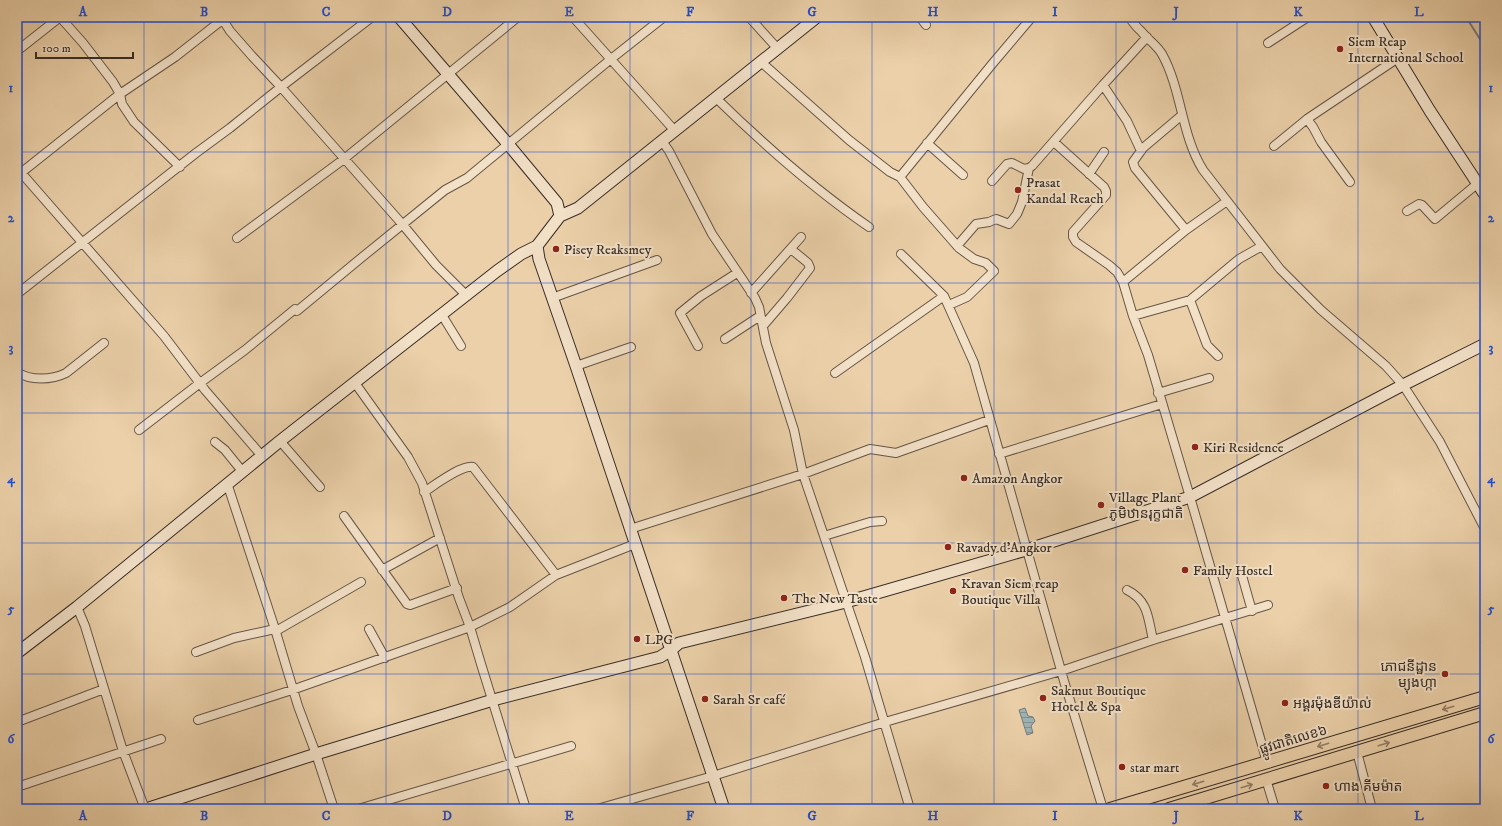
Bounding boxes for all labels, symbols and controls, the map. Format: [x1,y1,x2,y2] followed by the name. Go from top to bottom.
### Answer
[78,4,88,20] text: A
[200,4,208,20] text: B
[322,4,331,20] text: C
[442,4,452,20] text: D
[564,4,574,20] text: E
[686,4,695,20] text: F
[807,4,817,20] text: G
[928,4,939,20] text: H
[1052,4,1058,20] text: I
[1171,4,1179,21] text: J
[1293,4,1303,20] text: K
[1414,4,1424,20] text: L
[1348,33,1464,67] place label: Siem Reap International School
[36,34,133,60] scale bar
[42,41,71,56] text: 100 m
[1335,44,1345,54] marker: Siem Reap International School
[9,80,14,96] text: 1
[1489,80,1494,96] text: 1
[1026,174,1104,208] place label: Prasat Kandal Reach
[1013,185,1023,195] marker: Prasat Kandal Reach
[8,210,15,226] text: 2
[1488,210,1495,226] text: 2
[564,241,652,259] place label: Pisey Reaksmey
[551,244,561,254] marker: Pisey Reaksmey
[9,340,14,356] text: 3
[1489,340,1494,356] text: 3
[1203,439,1284,457] place label: Kiri Residence
[1190,442,1200,452] marker: Kiri Residence
[972,470,1063,488] place label: Amazon Angkor
[6,471,15,488] text: 4
[1486,471,1495,488] text: 4
[959,473,969,483] marker: Amazon Angkor
[1108,489,1183,523] place label: Village Plant ភូមិឋានរុក្ខជាតិ
[1096,500,1106,510] marker: Village Plant ភូមិឋានរុក្ខជាតិ
[956,539,1053,557] place label: Ravady d'Angkor
[943,542,953,552] marker: Ravady d'Angkor
[1193,562,1273,580] place label: Family Hostel
[1180,565,1190,575] marker: Family Hostel
[961,575,1059,609] place label: Kravan Siem reap Boutique Villa
[948,586,958,596] marker: Kravan Siem reap Boutique Villa
[792,590,878,608] place label: The New Taste
[779,593,789,603] marker: The New Taste
[7,601,15,617] text: 5
[1487,601,1495,617] text: 5
[645,631,673,649] place label: LPG
[632,634,642,644] marker: LPG
[1380,658,1437,694] place label: ភោជនីដ្ឋាន ម្យុងហ្កា
[1440,669,1450,679] marker: ភោជនីដ្ឋាន ម្យុងហ្កា
[1051,682,1146,716] place label: Sakmut Boutique Hotel & Spa
[713,691,786,709] place label: Sarah Sr café
[1038,693,1048,703] marker: Sakmut Boutique Hotel & Spa
[700,694,710,704] marker: Sarah Sr café
[1293,695,1372,713] place label: អង្គរម៉ុងឌីយ៉ាល់
[1280,698,1290,708] marker: អង្គរម៉ុងឌីយ៉ាល់
[1441,705,1454,712] one-way arrow
[1257,721,1330,761] street label: ផ្លូវជាតិលេខ៦
[8,731,16,747] text: 6
[1488,731,1496,747] text: 6
[1378,740,1391,747] one-way arrow
[1317,742,1330,749] one-way arrow
[1130,759,1180,777] place label: star mart
[1117,762,1127,772] marker: star mart
[1334,778,1403,796] place label: ហាង គីមម៉ាត
[1192,780,1205,787] one-way arrow
[1240,781,1252,789] one-way arrow
[1321,781,1331,791] marker: ហាង គីមម៉ាត
[78,808,88,824] text: A
[200,808,208,824] text: B
[322,808,331,824] text: C
[442,808,452,824] text: D
[564,808,574,824] text: E
[686,808,695,824] text: F
[807,808,817,824] text: G
[928,808,939,824] text: H
[1052,808,1058,824] text: I
[1171,808,1179,825] text: J
[1293,808,1303,824] text: K
[1414,808,1424,824] text: L

